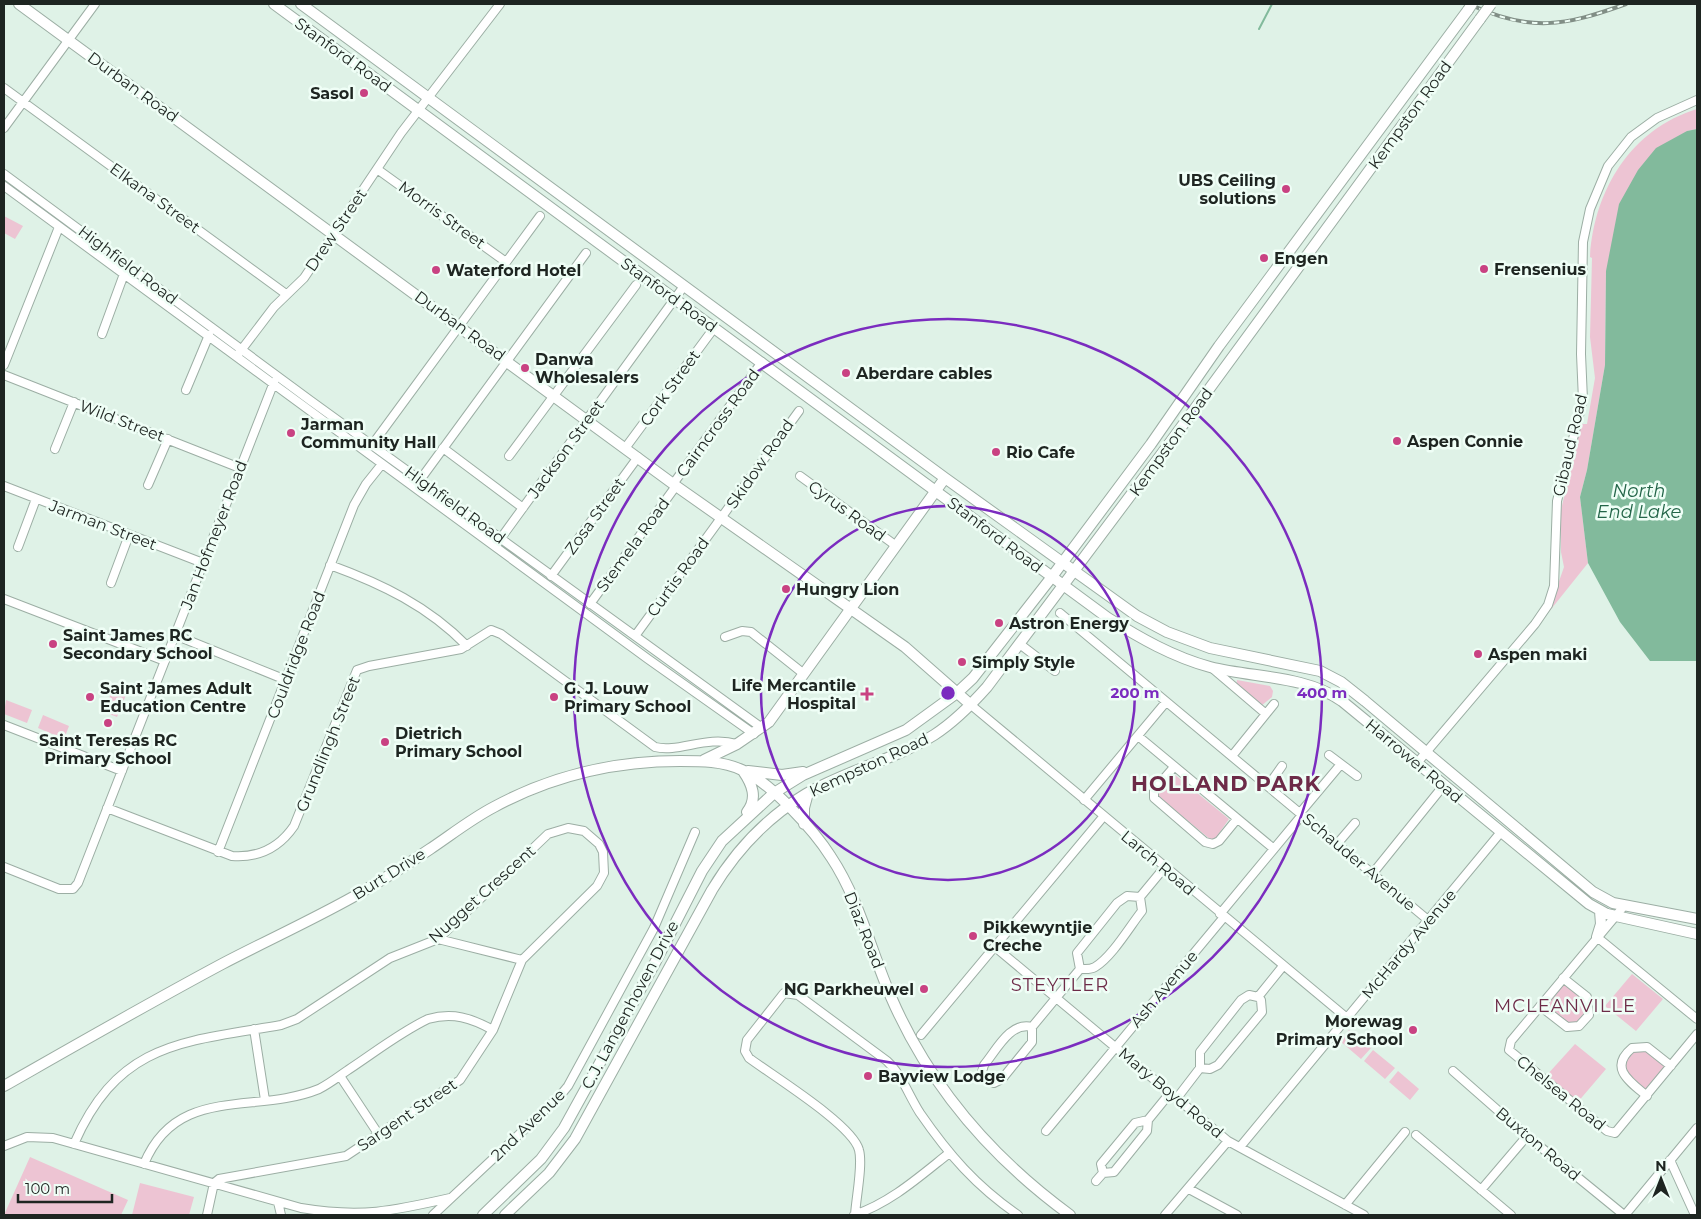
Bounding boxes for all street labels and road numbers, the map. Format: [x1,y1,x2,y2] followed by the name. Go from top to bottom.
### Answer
[291,14,395,96] street label: Stanford Road
[84,48,182,126] street label: Durban Road
[1364,57,1456,173] street label: Kempston Road
[106,159,204,237] street label: Elkana Street
[395,177,489,253] street label: Morris Street
[301,185,371,275] street label: Drew Street
[74,221,182,309] street label: Highfield Road
[617,254,721,336] street label: Stanford Road
[411,287,509,365] street label: Durban Road
[636,346,704,430] street label: Cork Street
[672,365,764,481] street label: Cairncross Road
[1125,384,1217,500] street label: Kempston Road
[1549,392,1591,498] street label: Gibaud Road
[77,396,168,446] street label: Wild Street
[523,396,608,503] street label: Jackson Street
[722,416,798,512] street label: Skidow Road
[176,458,251,613] street label: Jan Hofmeyer Road
[401,462,509,548] street label: Highfield Road
[561,474,629,558] street label: Zosa Street
[805,477,889,545] street label: Cyrus Road
[943,493,1047,577] street label: Stanford Road
[592,494,674,596] street label: Stemela Road
[46,495,160,554] street label: Jarman Street
[643,534,713,620] street label: Curtis Road
[263,589,329,721] street label: Couldridge Road
[292,673,364,815] street label: Grundlingh Street
[1362,715,1466,807] street label: Harrower Road
[806,729,932,801] street label: Kempston Road
[1299,809,1419,915] street label: Schauder Avenue
[1117,827,1199,899] street label: Larch Road
[425,841,540,947] street label: Nugget Crescent
[349,844,429,904] street label: Burt Drive
[1358,885,1460,1003] street label: McHardy Avenue
[840,889,888,971] street label: Diaz Road
[577,918,683,1092] street label: C.J. Langenhoven Drive
[1126,947,1202,1031] street label: Ash Avenue
[1115,1044,1227,1142] street label: Mary Boyd Road
[1513,1051,1609,1135] street label: Chelsea Road
[354,1074,461,1155] street label: Sargent Street
[487,1085,569,1165] street label: 2nd Avenue
[1492,1103,1584,1185] street label: Buxton Road

